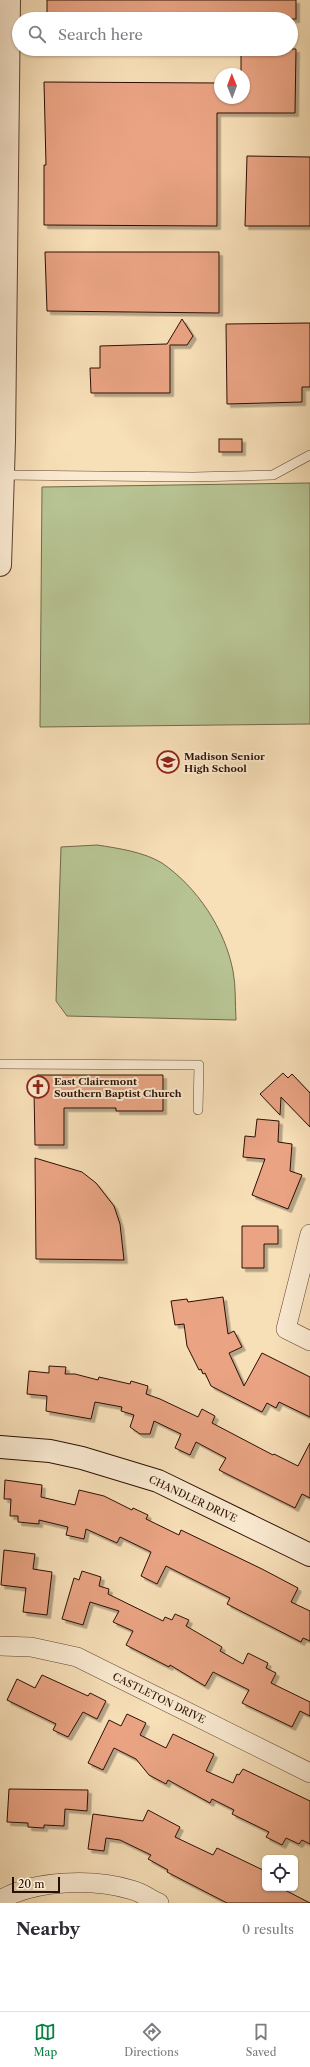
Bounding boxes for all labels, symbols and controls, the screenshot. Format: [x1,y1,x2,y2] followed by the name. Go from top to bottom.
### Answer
[12,12,298,56] search box
[26,23,48,45] icon: search
[58,25,143,44] text: Search here
[214,68,250,104] north arrow
[155,749,181,775] school or university icon: Madison Senior High School
[184,750,265,775] place label: Madison Senior High School
[25,1074,51,1100] church icon: East Clairemont Southern Baptist Church
[54,1075,182,1100] place label: East Clairemont Southern Baptist Church
[147,1473,239,1525] street label: CHANDLER DRIVE
[110,1670,208,1726] street label: CASTLETON DRIVE
[262,1855,298,1891] map controls
[262,1855,298,1891] button: locate
[12,1875,60,1894] scale bar
[18,1877,44,1891] text: 20 m
[16,1919,80,1939] text: Nearby
[242,1921,294,1937] text: 0 results
[34,2021,57,2059] tab: Map
[124,2021,179,2059] tab: Directions
[246,2021,276,2059] tab: Saved

